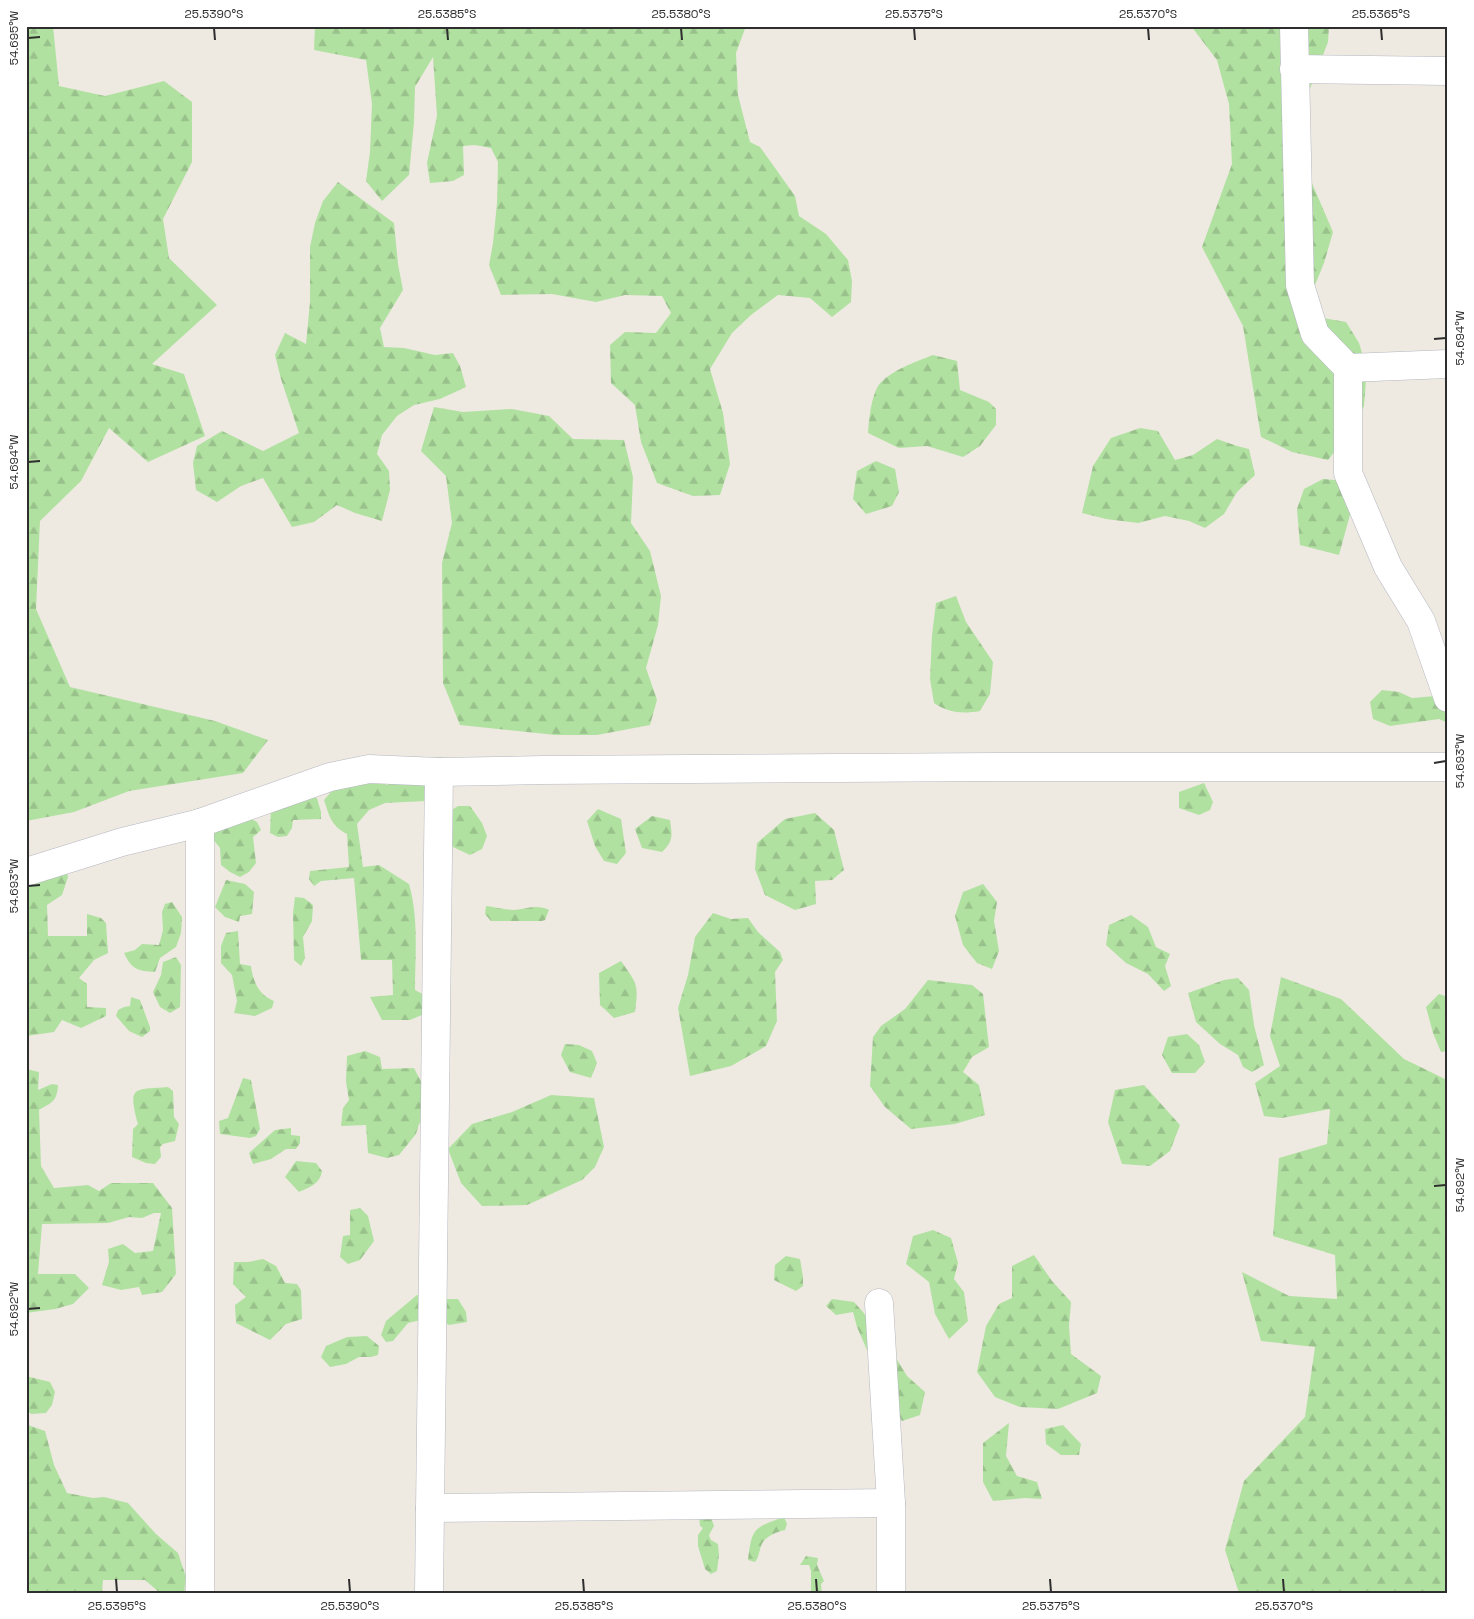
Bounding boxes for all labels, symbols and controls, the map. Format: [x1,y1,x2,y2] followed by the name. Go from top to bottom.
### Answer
[185,6,243,22] text: 25.5390°S
[418,6,476,22] text: 25.5385°S
[652,6,711,22] text: 25.5380°S
[885,6,943,22] text: 25.5375°S
[1119,6,1177,22] text: 25.5370°S
[1352,6,1410,22] text: 25.5365°S
[6,10,22,65] text: 54.695°W
[1452,310,1468,365] text: 54.694°W
[6,434,22,489] text: 54.694°W
[1452,733,1468,788] text: 54.693°W
[6,858,22,913] text: 54.693°W
[1452,1157,1468,1212] text: 54.692°W
[6,1281,22,1336] text: 54.692°W
[88,1598,146,1614] text: 25.5395°S
[321,1598,379,1614] text: 25.5390°S
[555,1598,613,1614] text: 25.5385°S
[788,1598,847,1614] text: 25.5380°S
[1022,1598,1080,1614] text: 25.5375°S
[1255,1598,1313,1614] text: 25.5370°S

